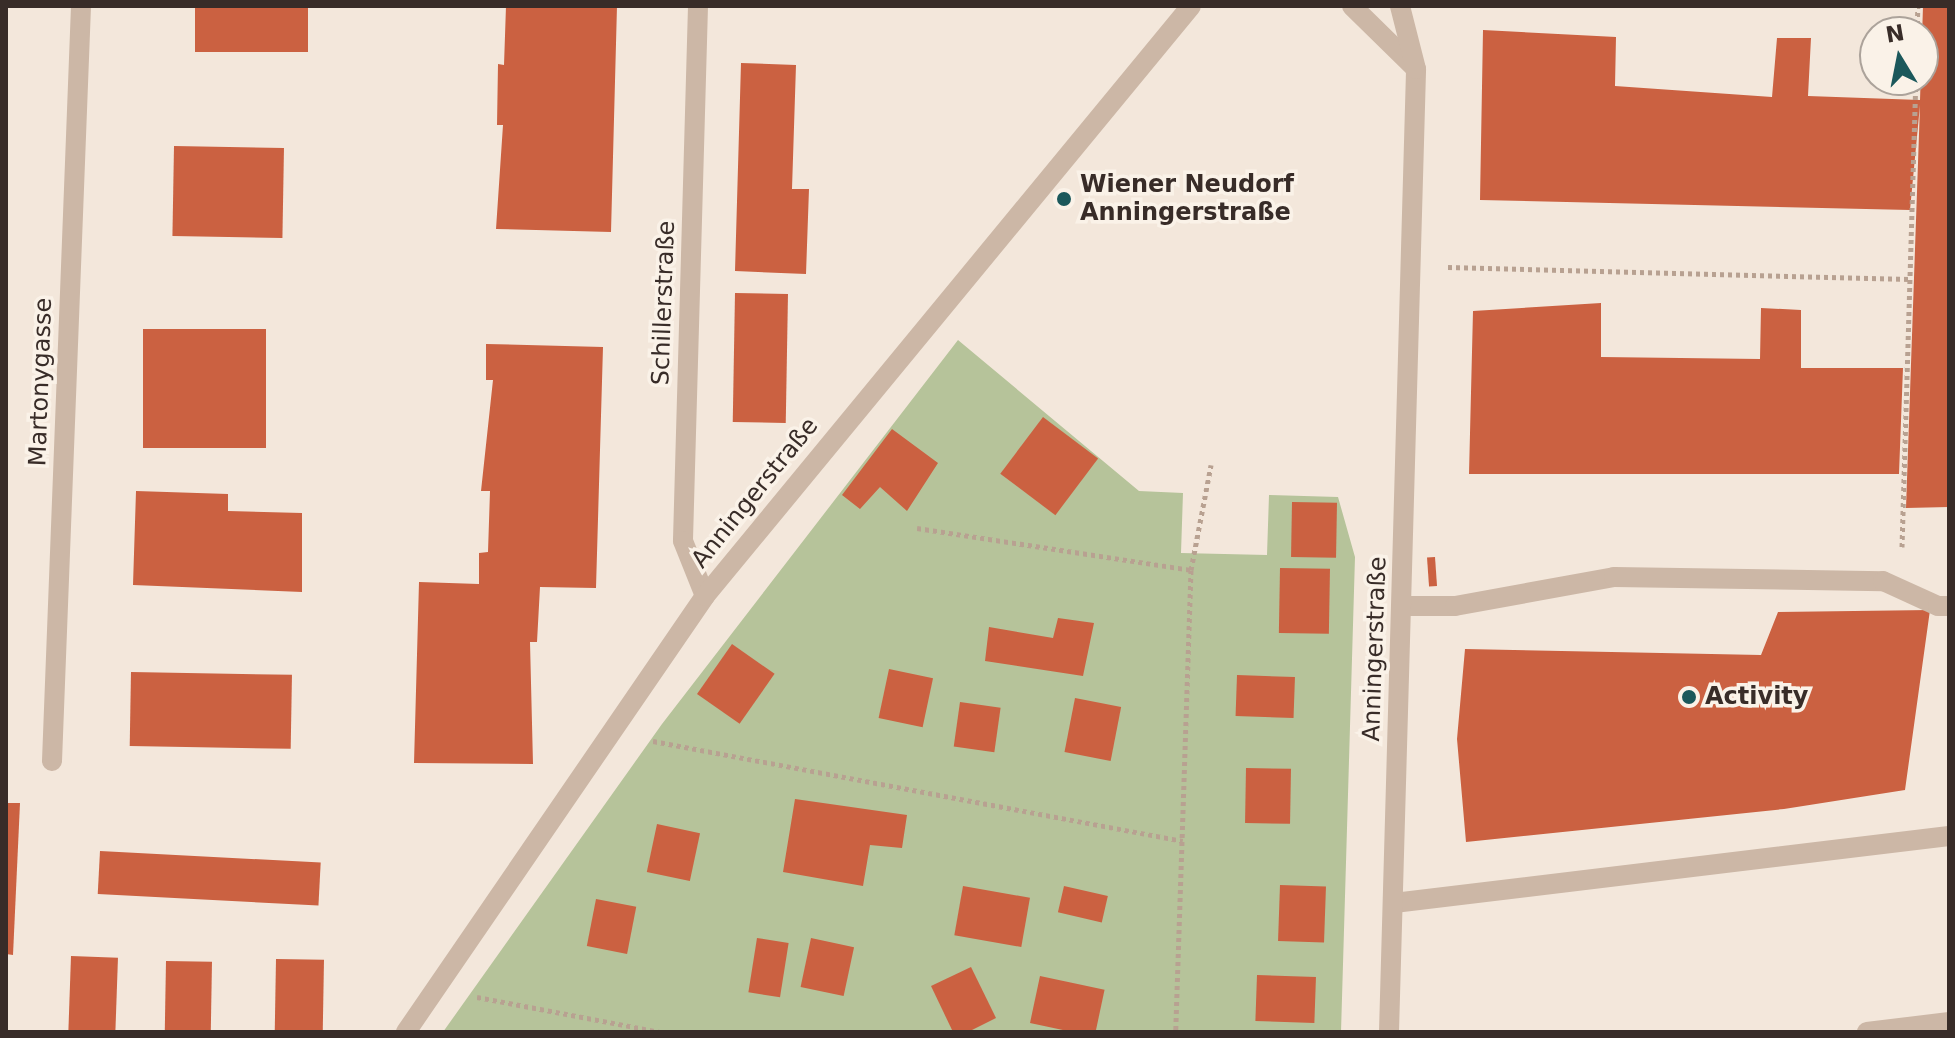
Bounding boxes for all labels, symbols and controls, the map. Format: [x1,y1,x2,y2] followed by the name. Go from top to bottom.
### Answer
[1859,16,1939,96] north arrow
[1884,20,1906,48] text: N
[1080,171,1294,227] place label: Wiener Neudorf Anningerstraße
[1055,190,1073,208] marker: Wiener Neudorf Anningerstraße
[647,220,681,386] street label: Schillerstraße
[24,297,58,467] street label: Martonygasse
[686,412,824,574] street label: Anningerstraße
[1357,556,1393,742] street label: Anningerstraße
[1705,683,1808,711] place label: Activity
[1680,688,1698,706] marker: Activity

